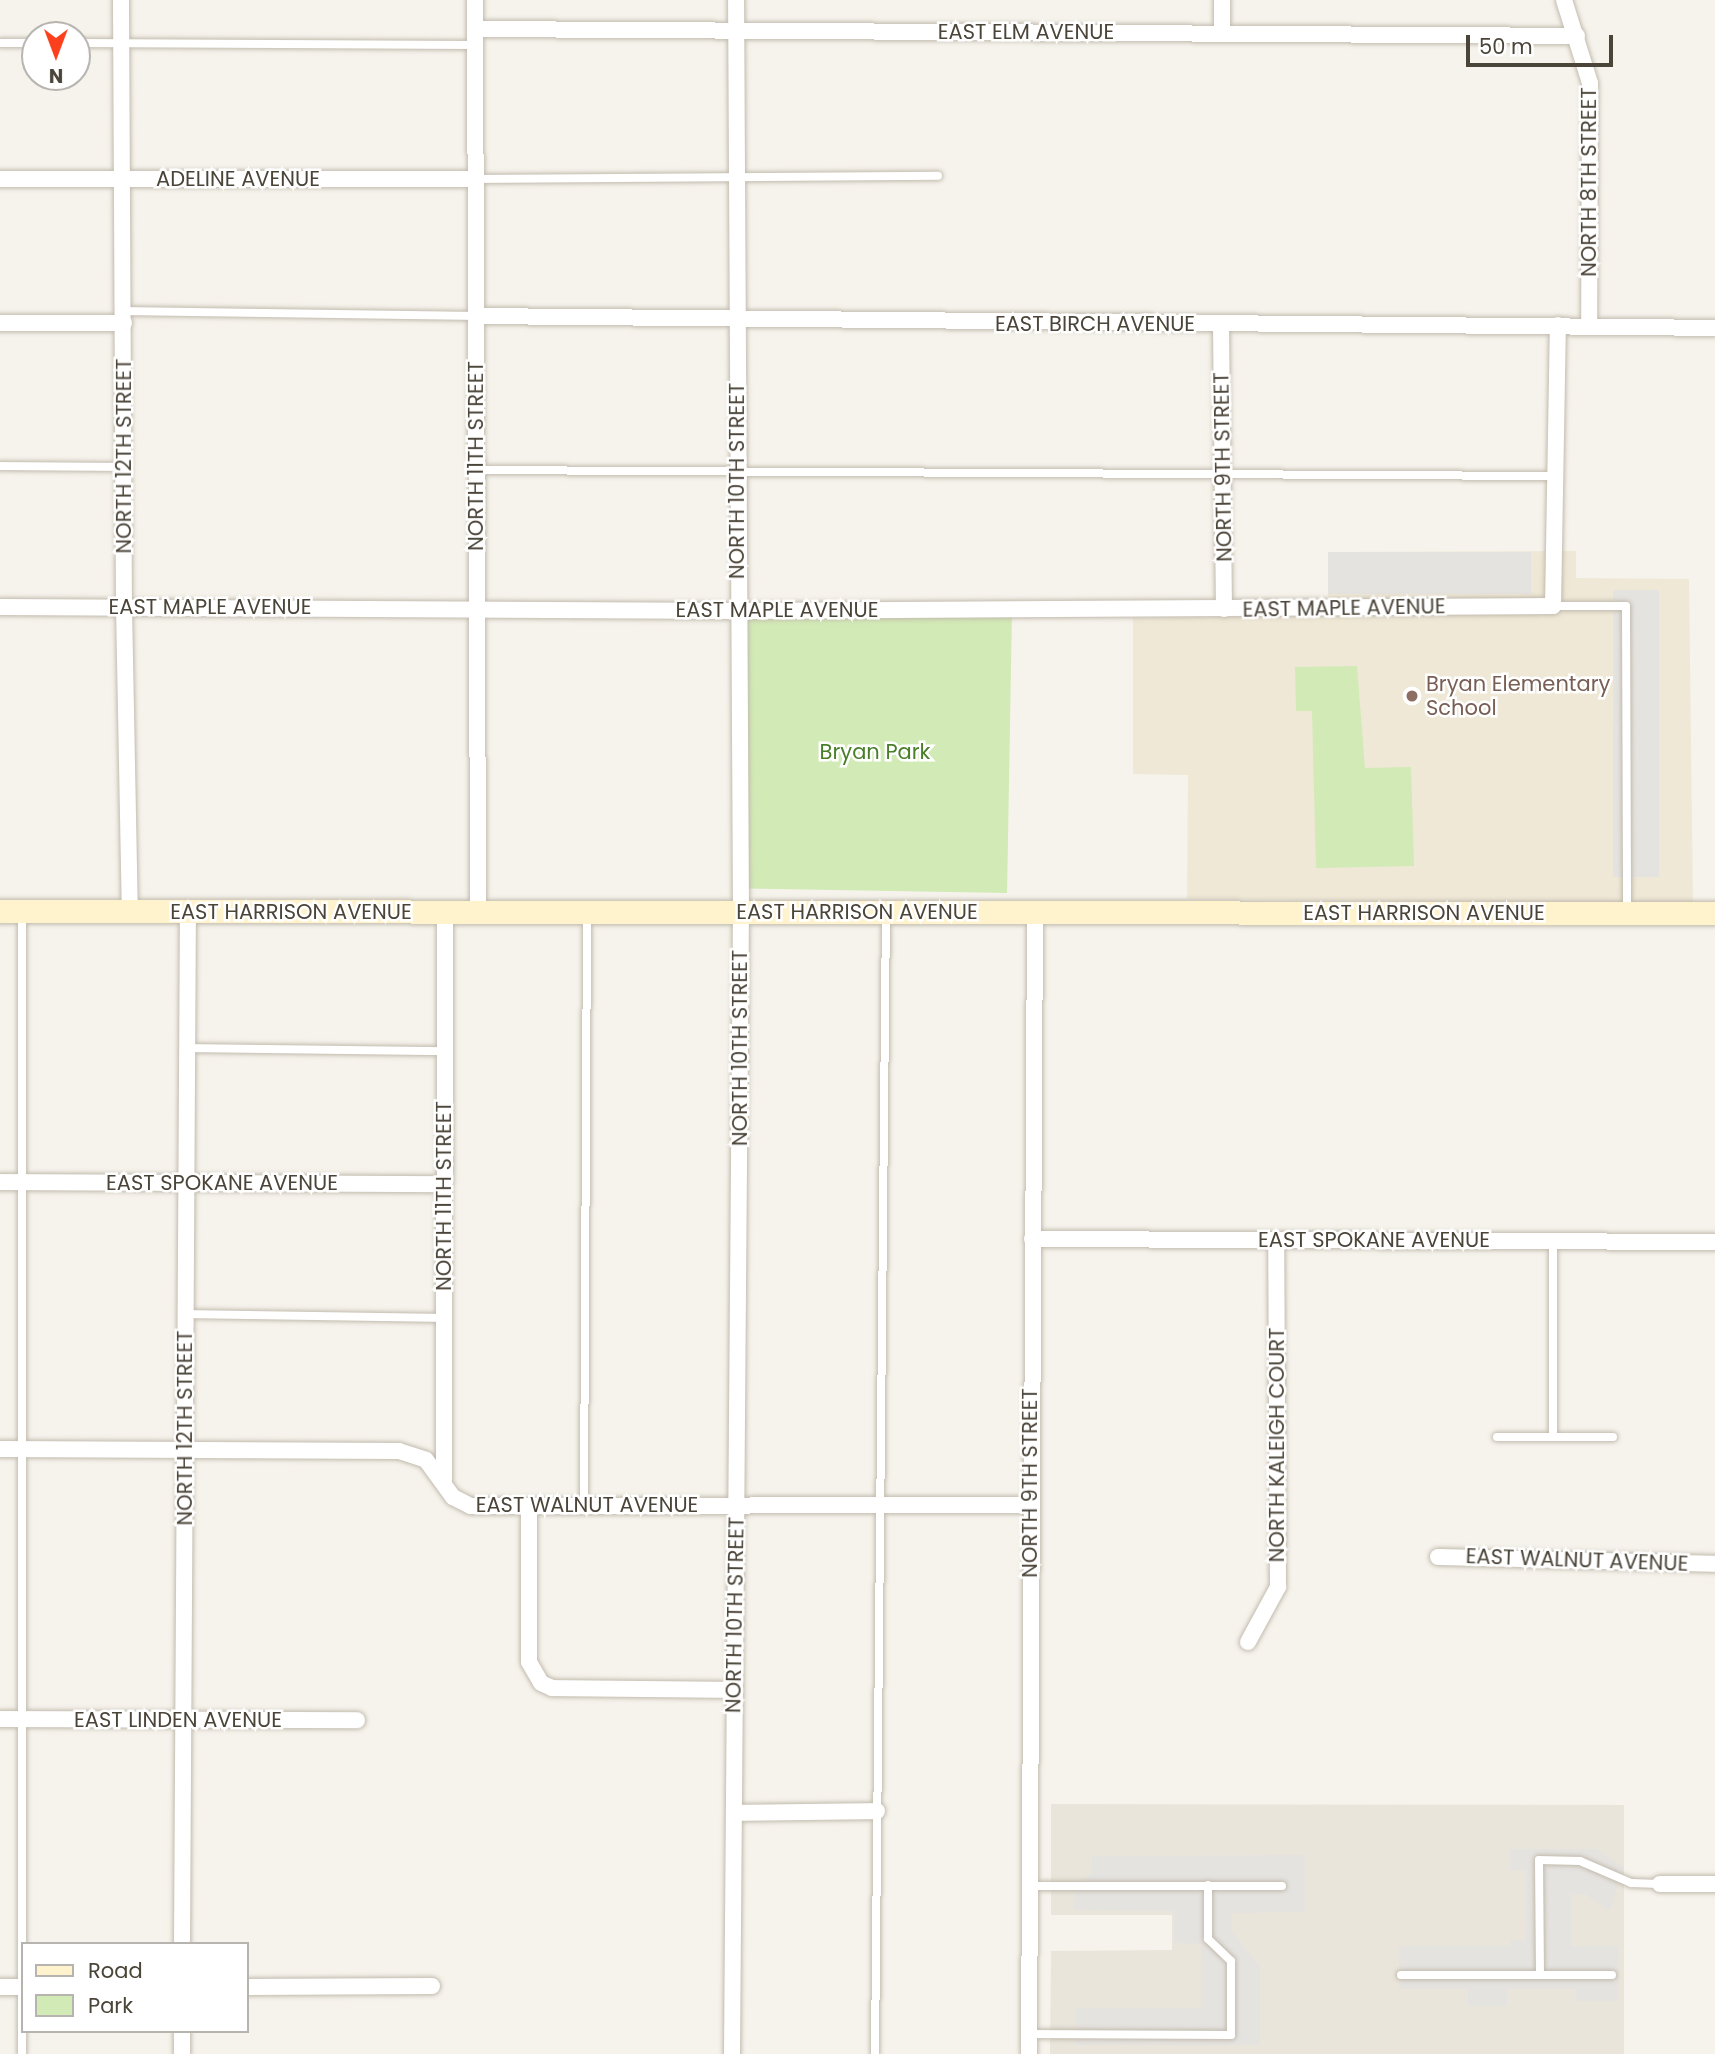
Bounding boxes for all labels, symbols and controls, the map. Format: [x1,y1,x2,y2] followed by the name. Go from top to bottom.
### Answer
[938,19,1114,45] street label: EAST ELM AVENUE
[21,21,91,91] north arrow
[1470,21,1617,65] scale bar
[1479,32,1533,61] text: 50 m
[49,62,63,89] text: N
[1576,87,1602,277] street label: NORTH 8TH STREET
[156,166,320,192] street label: ADELINE AVENUE
[995,311,1195,337] street label: EAST BIRCH AVENUE
[111,358,137,554] street label: NORTH 12TH STREET
[463,361,489,551] street label: NORTH 11TH STREET
[1209,372,1237,562] street label: NORTH 9TH STREET
[724,383,750,579] street label: NORTH 10TH STREET
[109,594,311,620] street label: EAST MAPLE AVENUE
[1242,594,1446,622] street label: EAST MAPLE AVENUE
[676,597,878,623] street label: EAST MAPLE AVENUE
[1426,671,1610,721] place label: Bryan Elementary School
[1404,688,1420,704] marker: Bryan Elementary School
[820,739,930,765] park label: Bryan Park
[170,899,412,925] street label: EAST HARRISON AVENUE
[736,899,978,925] street label: EAST HARRISON AVENUE
[1303,900,1545,926] street label: EAST HARRISON AVENUE
[727,950,753,1146] street label: NORTH 10TH STREET
[431,1101,457,1291] street label: NORTH 11TH STREET
[106,1170,338,1196] street label: EAST SPOKANE AVENUE
[1258,1227,1490,1253] street label: EAST SPOKANE AVENUE
[1264,1328,1290,1562] street label: NORTH KALEIGH COURT
[172,1330,198,1526] street label: NORTH 12TH STREET
[1017,1388,1043,1578] street label: NORTH 9TH STREET
[476,1492,698,1518] street label: EAST WALNUT AVENUE
[721,1517,749,1713] street label: NORTH 10TH STREET
[1465,1544,1689,1576] street label: EAST WALNUT AVENUE
[74,1707,282,1733] street label: EAST LINDEN AVENUE
[21,1942,248,2033] legend
[88,1956,143,1985] text: Road
[88,1991,133,2020] text: Park

